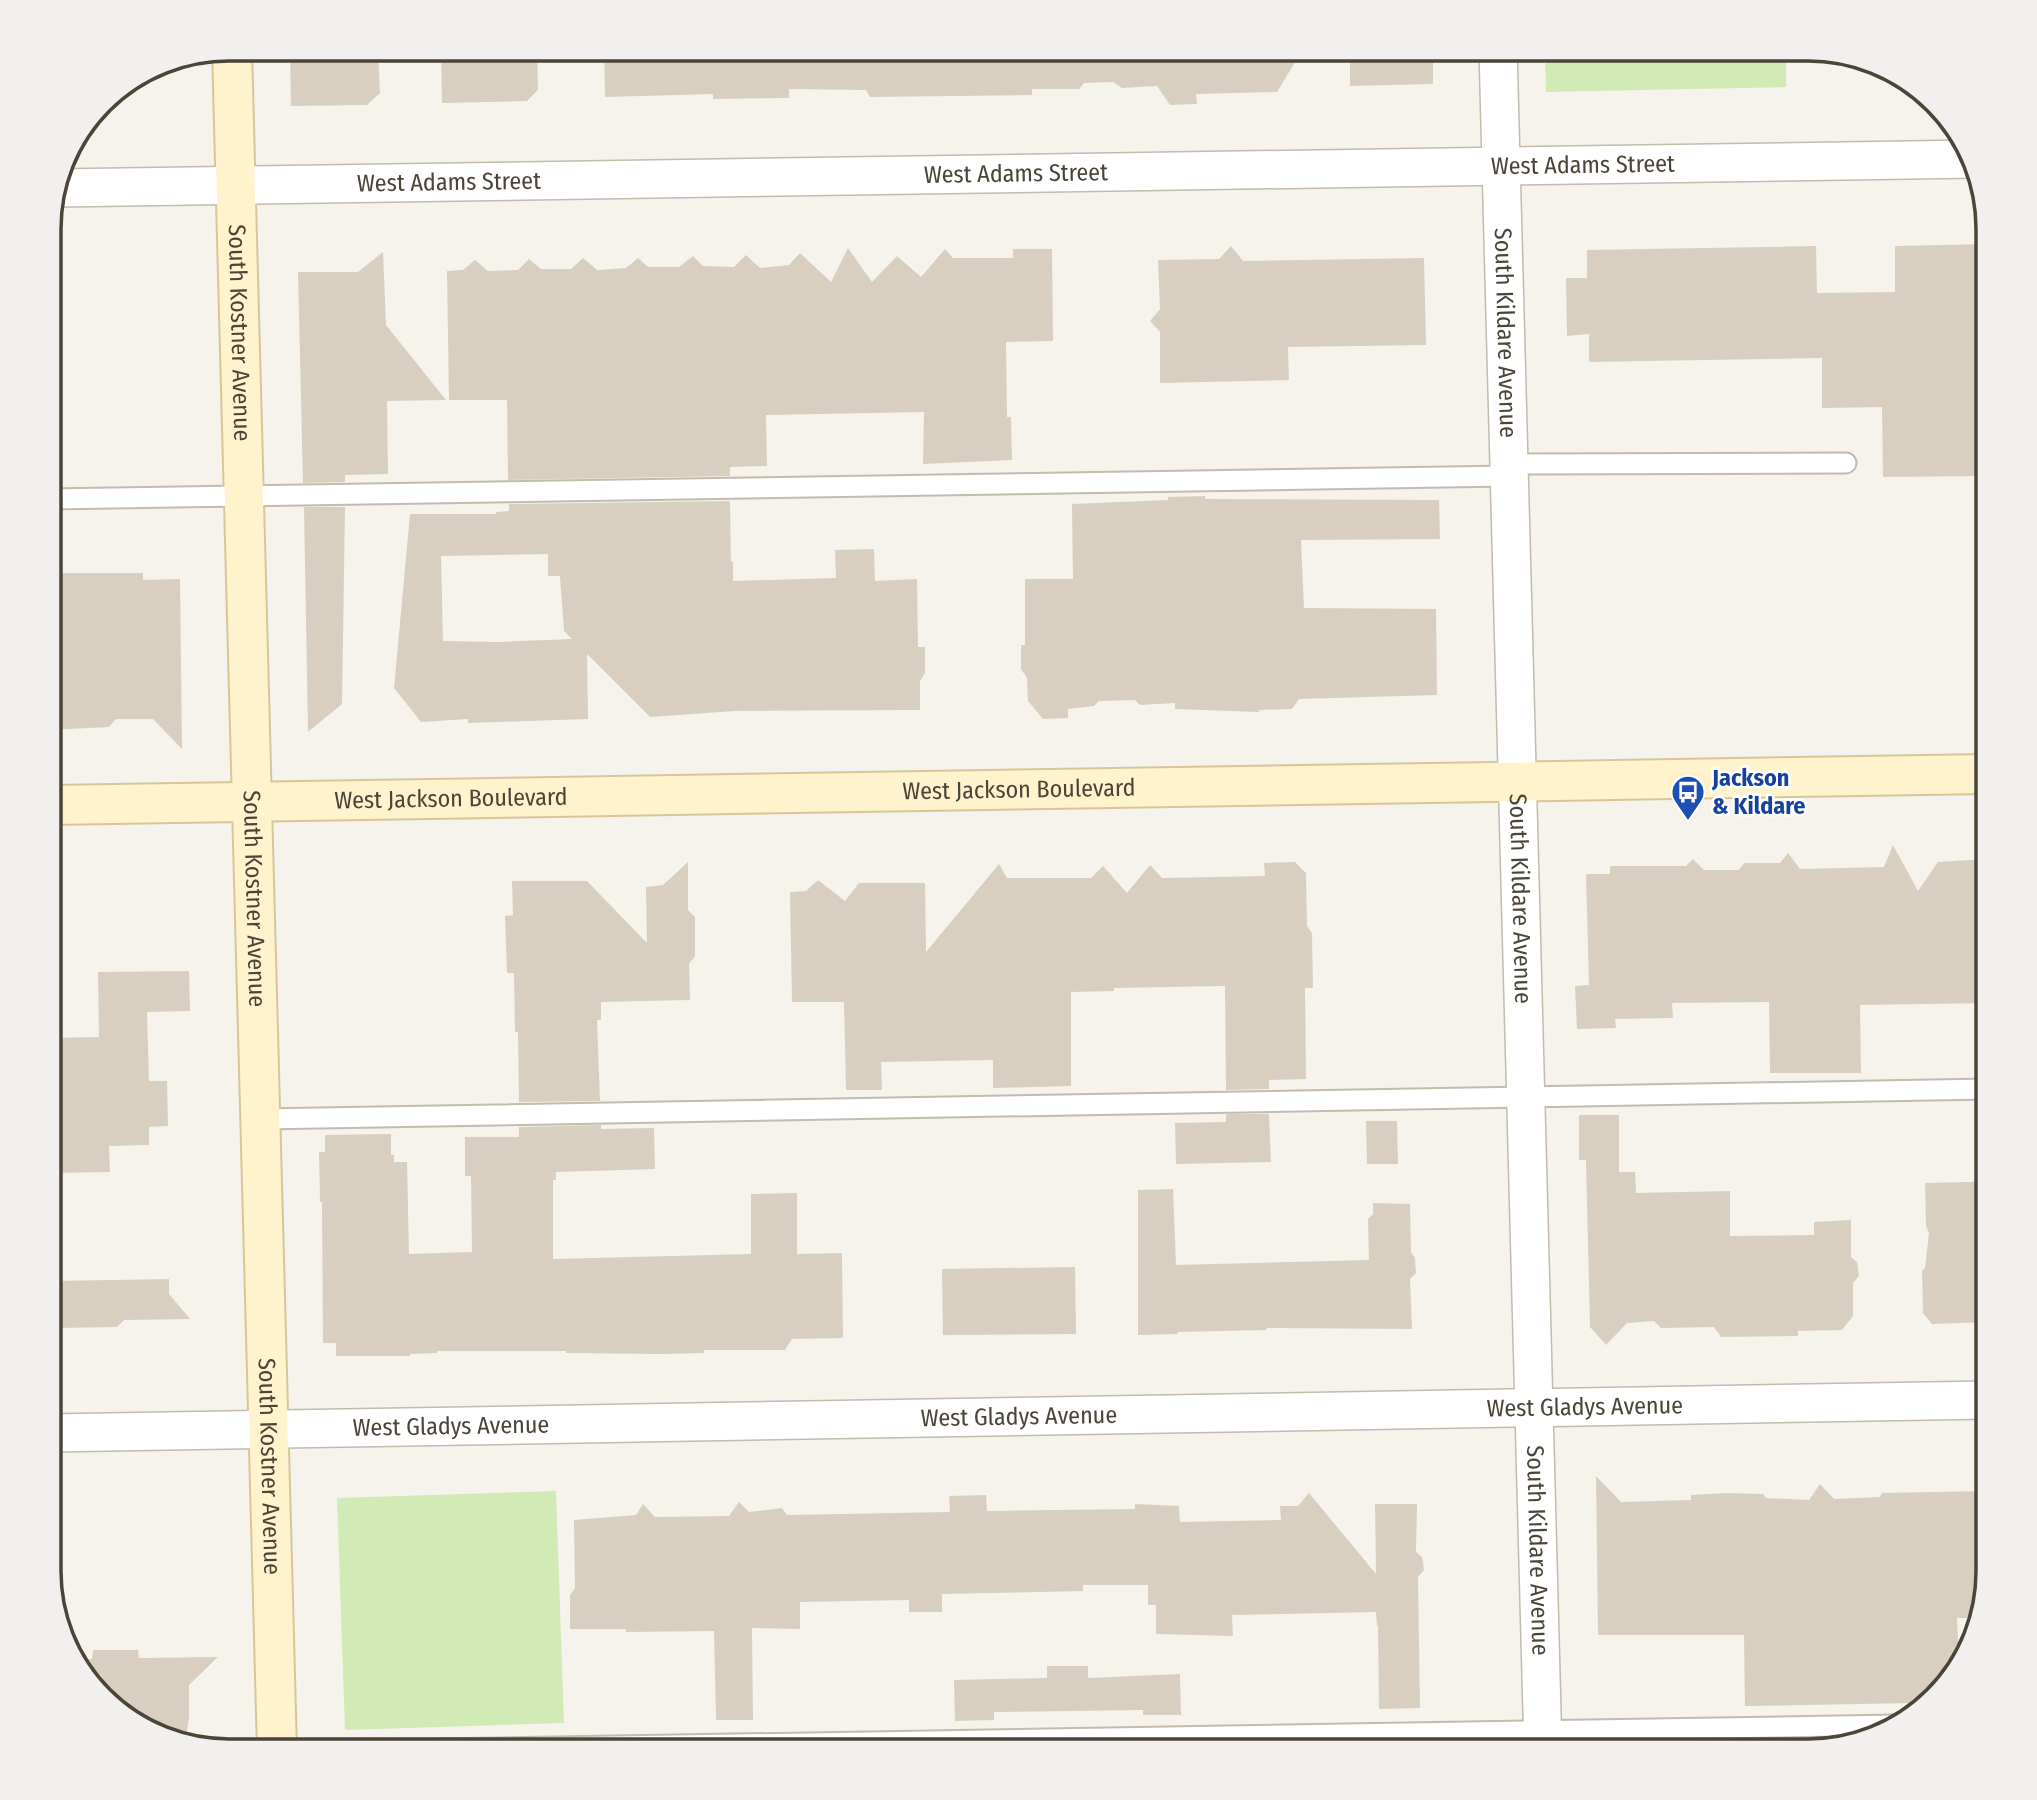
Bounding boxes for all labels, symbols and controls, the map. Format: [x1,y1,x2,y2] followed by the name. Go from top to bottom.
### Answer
[1491,150,1675,180] street label: West Adams Street
[924,158,1108,189] street label: West Adams Street
[357,167,541,197] street label: West Adams Street
[223,224,256,442] street label: South Kostner Avenue
[1489,227,1522,438] street label: South Kildare Avenue
[1711,764,1805,820] place label: Jackson & Kildare
[1669,773,1707,822] bus stop icon: Jackson & Kildare
[902,774,1136,805] street label: West Jackson Boulevard
[334,783,568,814] street label: West Jackson Boulevard
[238,790,271,1008] street label: South Kostner Avenue
[1504,793,1537,1004] street label: South Kildare Avenue
[253,1358,286,1575] street label: South Kostner Avenue
[1486,1391,1683,1423] street label: West Gladys Avenue
[920,1401,1117,1432] street label: West Gladys Avenue
[352,1410,549,1442] street label: West Gladys Avenue
[1521,1445,1554,1656] street label: South Kildare Avenue

